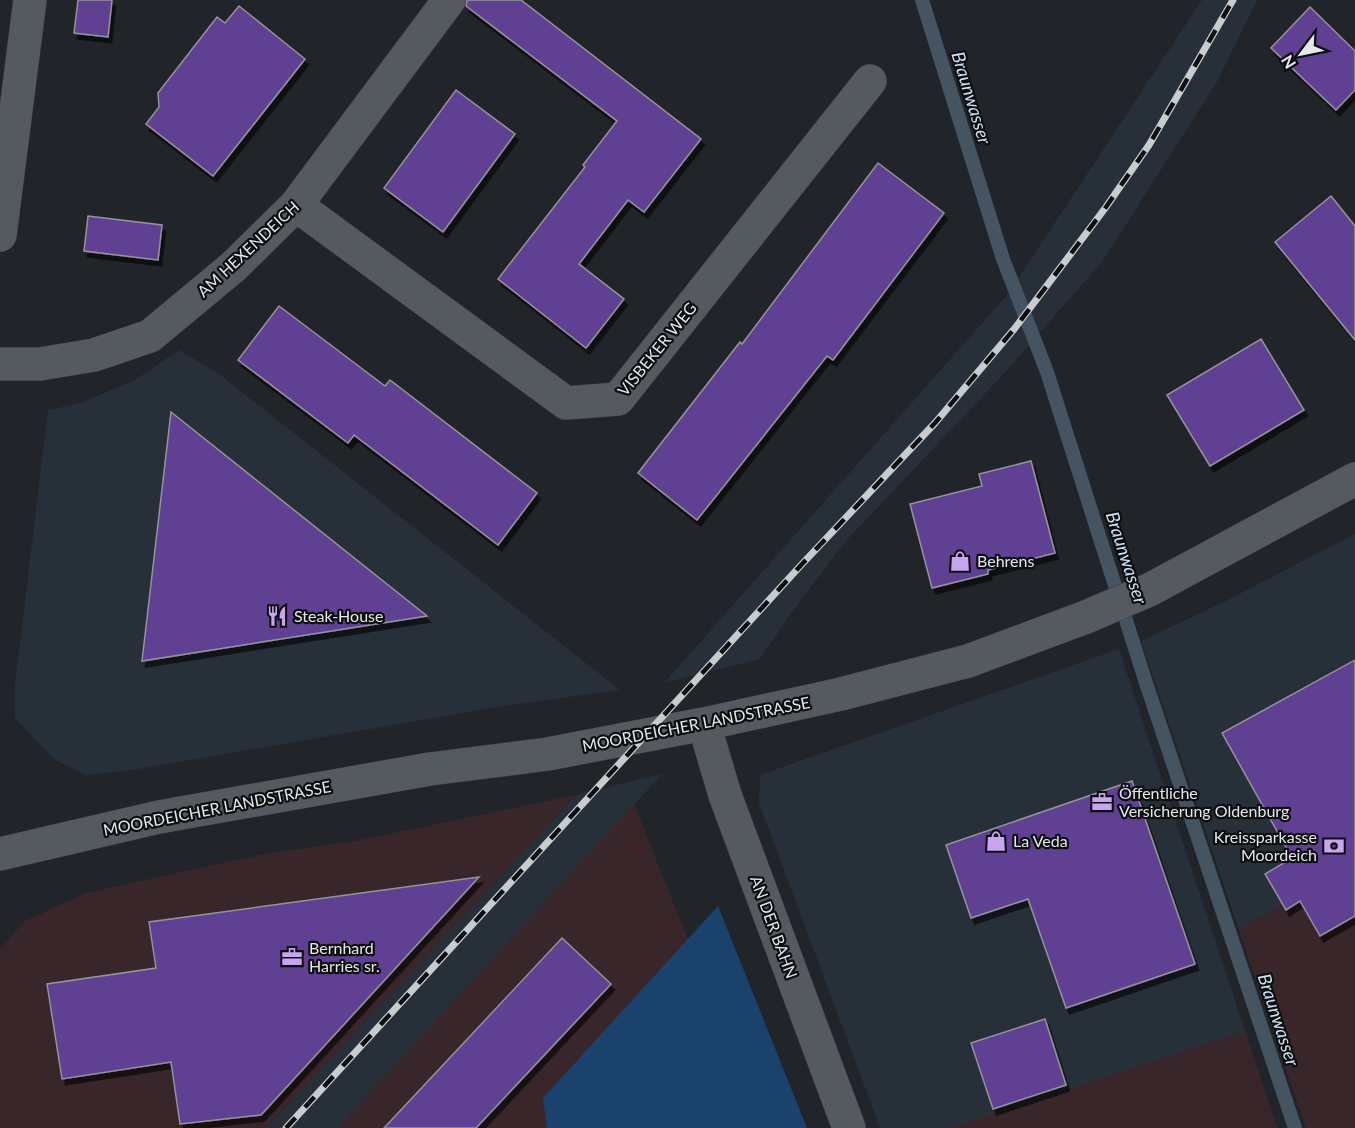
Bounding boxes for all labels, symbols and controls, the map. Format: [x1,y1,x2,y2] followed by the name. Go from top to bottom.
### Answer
[1271,24,1331,84] north arrow
[947,49,997,147] water label: Braunwasser
[1277,52,1299,72] text: N
[193,197,302,301] street label: AM HEXENDEICH
[613,298,700,399] street label: VISBEKER WEG
[1102,509,1152,607] water label: Braunwasser
[948,549,972,573] shop icon: Behrens
[977,551,1034,570] place label: Behrens
[265,604,289,628] restaurant icon: Steak-House
[294,606,383,625] place label: Steak-House
[580,692,811,755] street label: MOORDEICHER LANDSTRASSE
[101,776,332,839] street label: MOORDEICHER LANDSTRASSE
[1119,783,1289,820] place label: Öffentliche Versicherung Oldenburg
[1090,790,1114,814] office icon: Öffentliche Versicherung Oldenburg
[1214,827,1317,864] place label: Kreissparkasse Moordeich
[984,829,1008,853] shop icon: La Veda
[1013,831,1068,850] place label: La Veda
[1322,834,1346,858] bank icon: Kreissparkasse Moordeich
[747,873,802,981] street label: AN DER BAHN
[309,938,380,975] place label: Bernhard Harries sr.
[280,945,304,969] office icon: Bernhard Harries sr.
[1254,971,1304,1069] water label: Braunwasser

